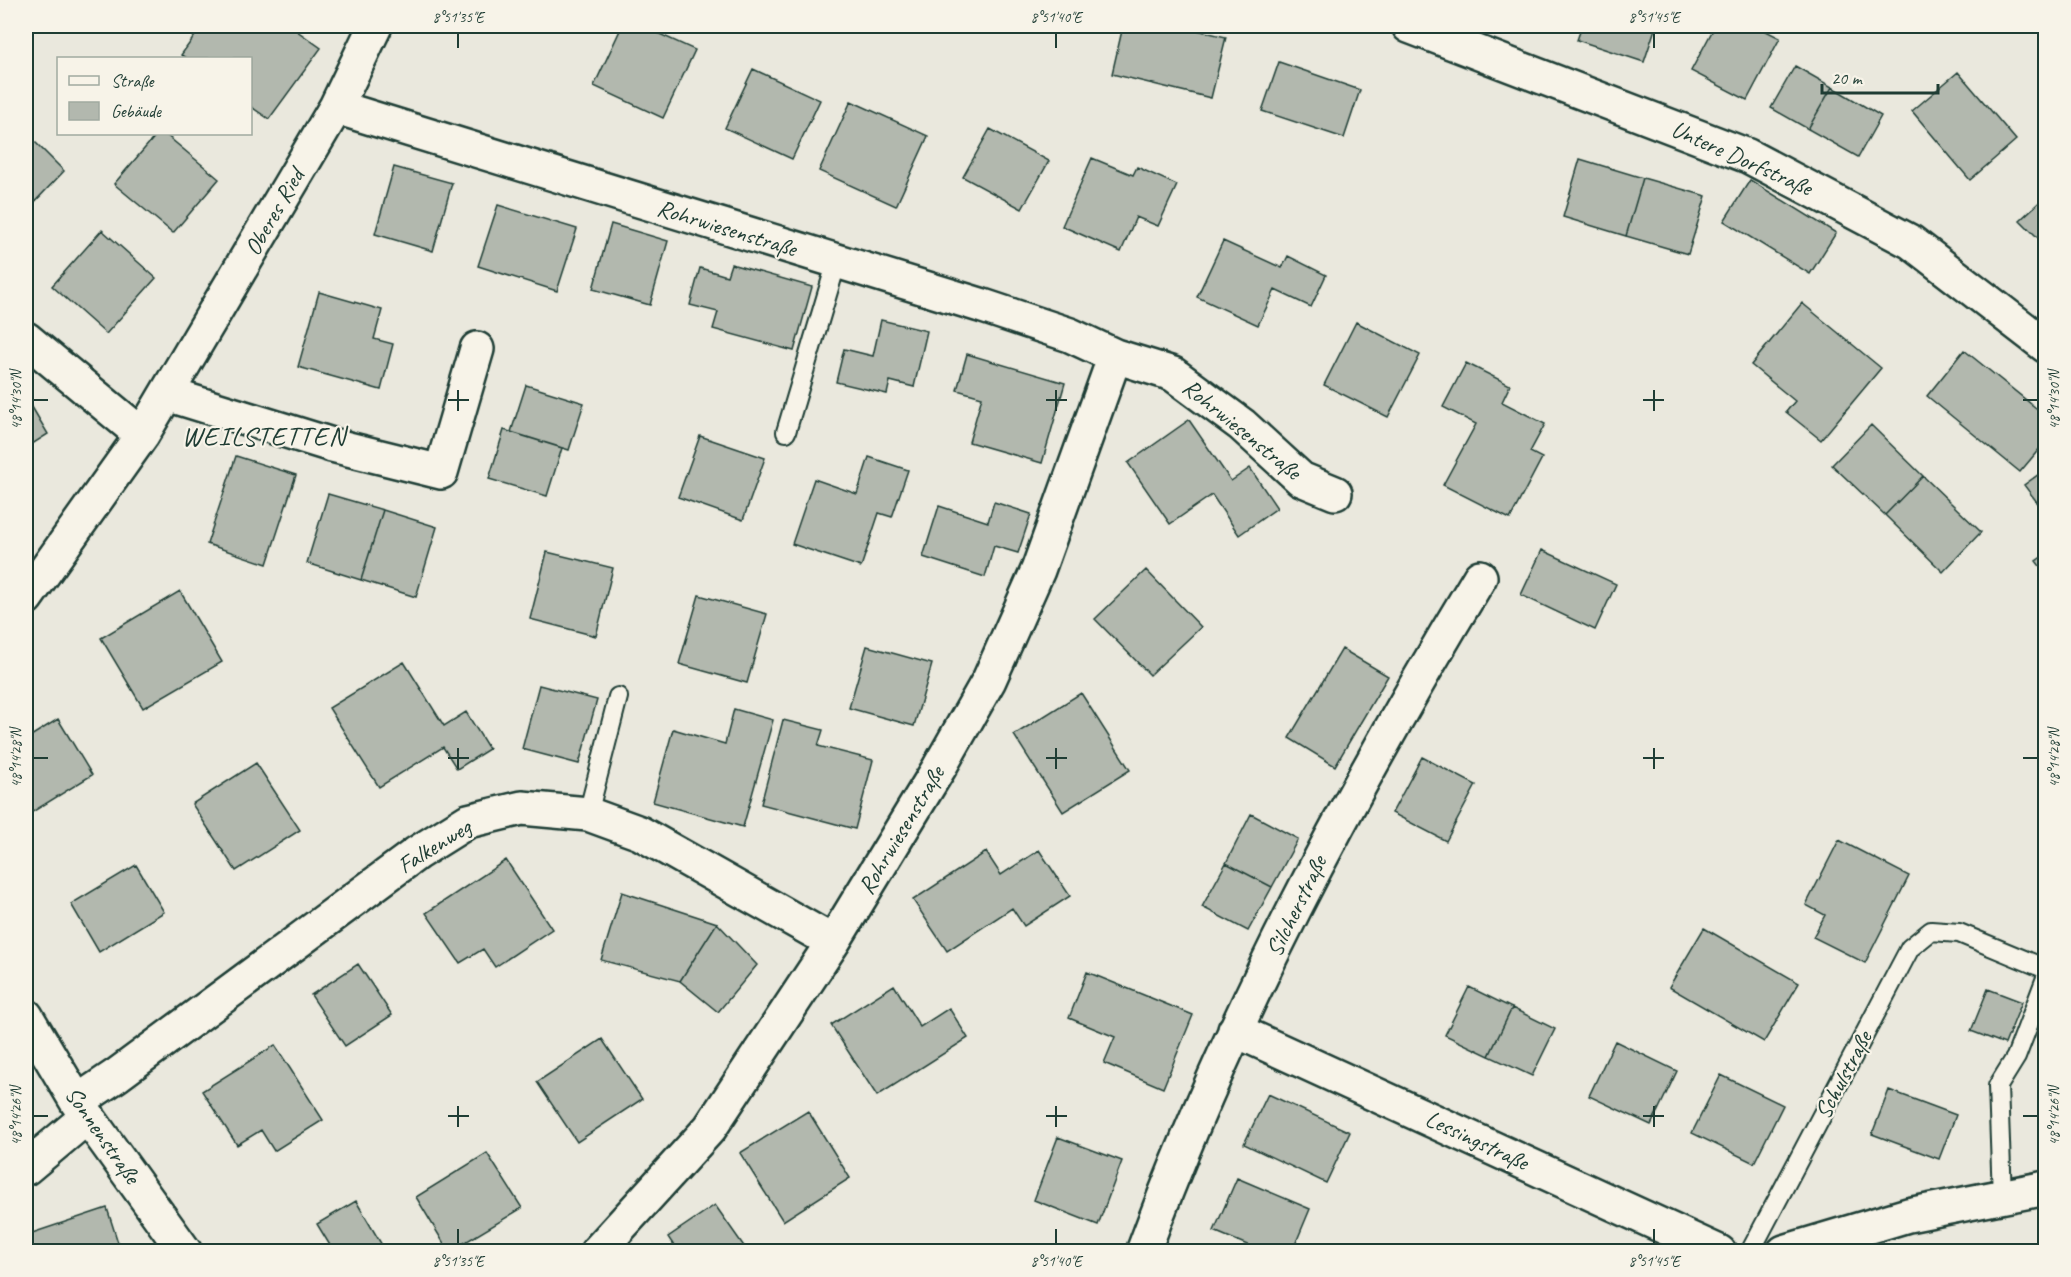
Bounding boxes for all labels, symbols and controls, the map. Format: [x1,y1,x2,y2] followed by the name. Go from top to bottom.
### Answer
[432,8,486,27] text: 8°51'35"E
[1030,8,1084,27] text: 8°51'40"E
[1628,8,1682,27] text: 8°51'45"E
[57,57,252,135] legend
[1822,57,1938,95] scale bar
[1831,67,1864,89] text: 20 m
[111,70,155,92] text: Straße
[111,100,162,122] text: Gebäude
[1667,114,1819,203] street label: Untere Dorfstraße
[237,160,313,261] street label: Oberes Ried
[654,193,802,264] street label: Rohrwiesenstraße
[7,367,26,430] text: 48°14'30"N
[2045,367,2064,430] text: 48°14'30"N
[1177,372,1309,487] street label: Rohrwiesenstraße
[182,419,349,453] district label: WEILSTETTEN
[7,725,26,788] text: 48°14'28"N
[2045,725,2064,788] text: 48°14'28"N
[851,759,952,899] street label: Rohrwiesenstraße
[392,811,478,880] street label: Falkenweg
[1259,849,1334,961] street label: Silcherstraße
[1807,1024,1880,1124] street label: Schulstraße
[59,1080,149,1191] street label: Sonnenstraße
[7,1083,26,1146] text: 48°14'26"N
[2045,1083,2064,1146] text: 48°14'26"N
[1421,1103,1535,1178] street label: Lessingstraße
[432,1252,486,1271] text: 8°51'35"E
[1030,1252,1084,1271] text: 8°51'40"E
[1628,1252,1682,1271] text: 8°51'45"E

